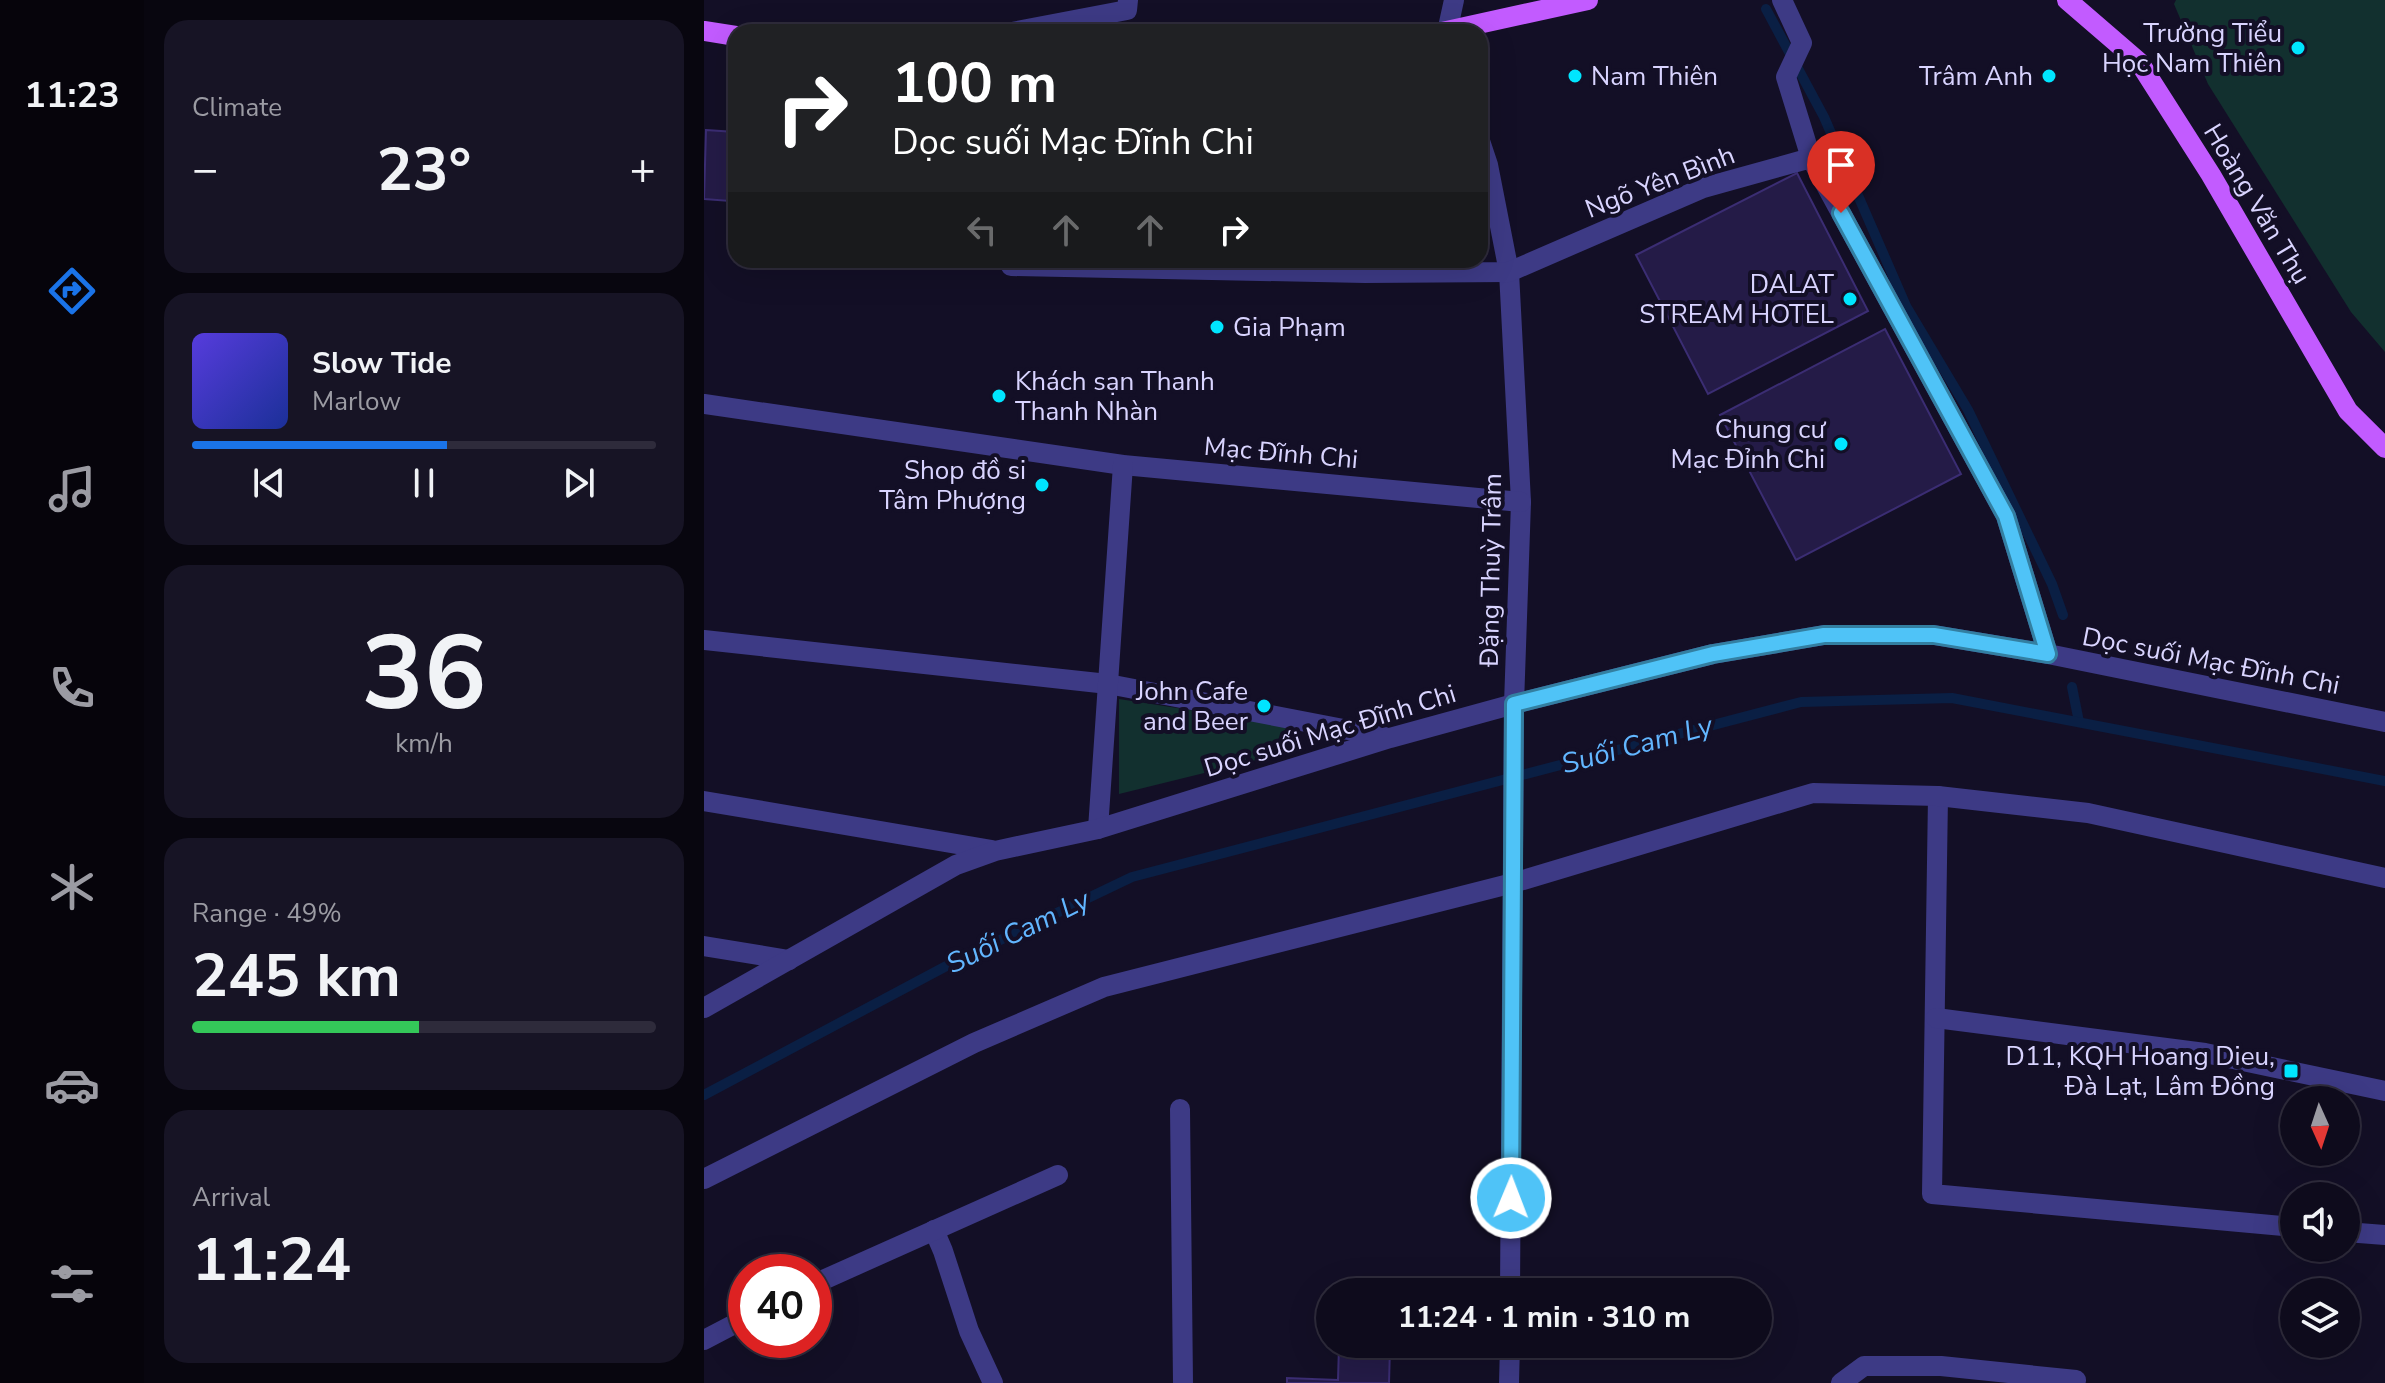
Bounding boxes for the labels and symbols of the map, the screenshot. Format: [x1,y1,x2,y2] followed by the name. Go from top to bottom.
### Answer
[2102,16,2282,81] place label: Trường Tiểu Học Nam Thiên
[2289,39,2307,57] marker: Trường Tiểu Học Nam Thiên
[1591,59,1718,94] place label: Nam Thiên
[1919,59,2033,94] place label: Trâm Anh
[1566,67,1584,85] marker: Nam Thiên
[2040,67,2058,85] marker: Trâm Anh
[2195,117,2319,291] street label: Hoàng Văn Thụ
[1807,131,1875,213] pin
[1580,137,1740,227] street label: Ngõ Yên Bình
[1639,267,1834,332] place label: DALAT STREAM HOTEL
[1841,290,1859,308] marker: DALAT STREAM HOTEL
[1233,310,1346,345] place label: Gia Phạm
[1208,318,1226,336] marker: Gia Phạm
[1015,364,1215,429] place label: Khách sạn Thanh Thanh Nhàn
[990,387,1008,405] marker: Khách sạn Thanh Thanh Nhàn
[1670,412,1826,477] place label: Chung cư Mạc Đỉnh Chi
[1202,429,1360,477] street label: Mạc Đĩnh Chi
[1832,435,1850,453] marker: Chung cư Mạc Đỉnh Chi
[879,453,1026,518] place label: Shop đồ si Tâm Phượng
[1472,473,1510,668] street label: Đặng Thuỳ Trâm
[1033,476,1051,494] marker: Shop đồ si Tâm Phượng
[2079,619,2343,703] street label: Dọc suối Mạc Đĩnh Chi
[1135,674,1249,739] place label: John Cafe and Beer
[1200,676,1460,786] street label: Dọc suối Mạc Đĩnh Chi
[1255,697,1273,715] marker: John Cafe and Beer
[1557,706,1718,783] water label: Suối Cam Ly
[940,880,1097,983] water label: Suối Cam Ly
[2006,1039,2275,1104] place label: D11, KQH Hoang Dieu, Đà Lạt, Lâm Đồng
[2282,1062,2300,1080] marker: D11, KQH Hoang Dieu, Đà Lạt, Lâm Đồng
[2280,1086,2360,1166] north arrow
[1469,1156,1553,1240] position arrow
[728,1254,832,1358] speed limit sign: 40

